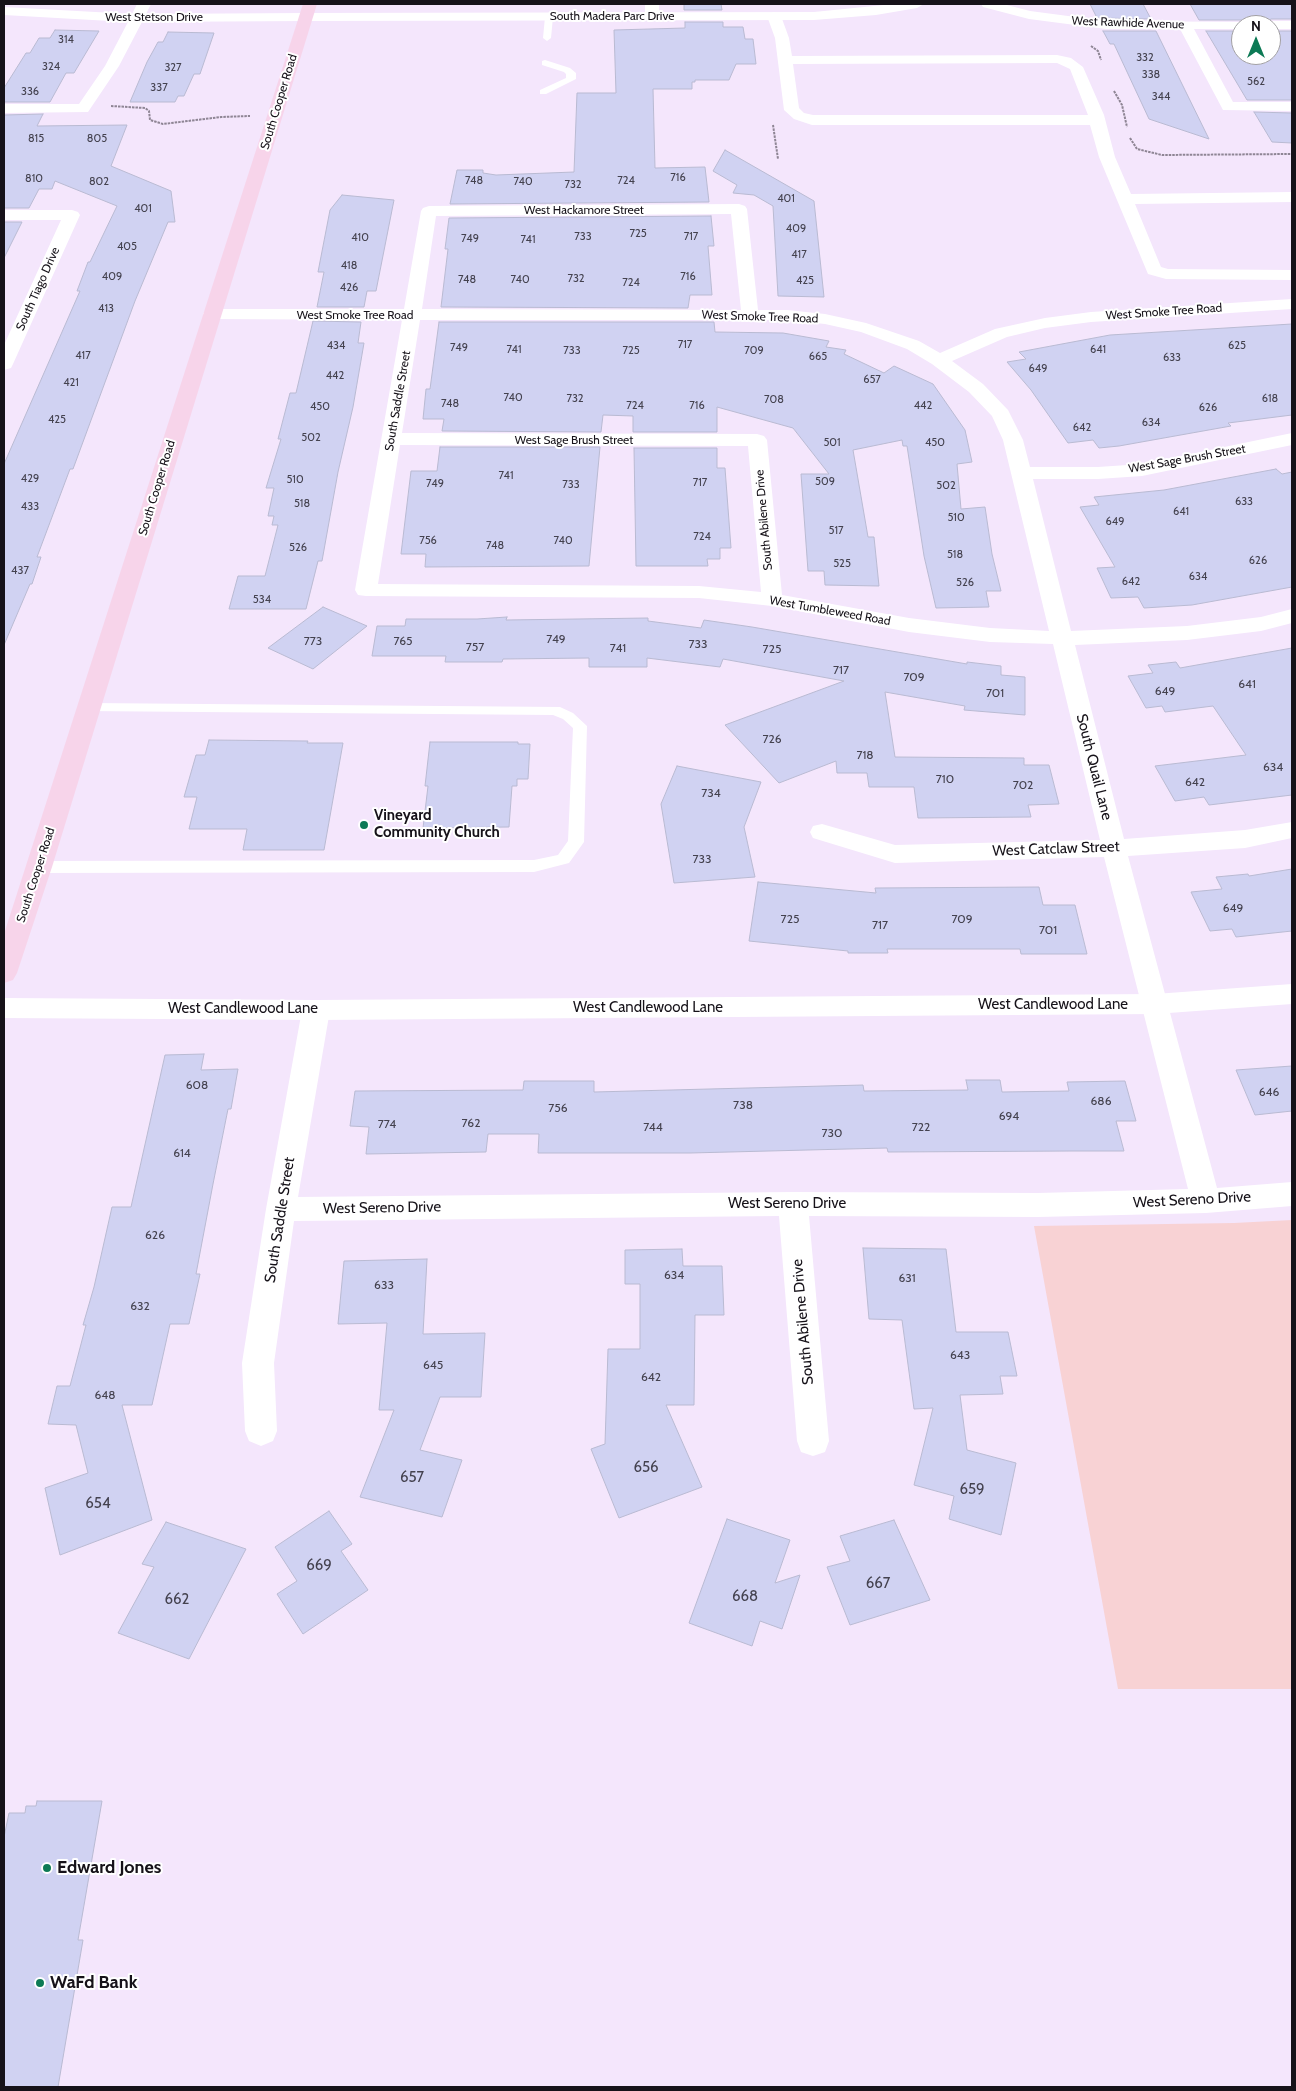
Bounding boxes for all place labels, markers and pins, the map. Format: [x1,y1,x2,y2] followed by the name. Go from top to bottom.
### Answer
[374,807,500,842] place label: Vineyard Community Church
[358,819,370,831] marker: Vineyard Community Church
[57,1857,161,1879] place label: Edward Jones
[41,1862,53,1874] marker: Edward Jones
[50,1972,137,1994] place label: WaFd Bank
[34,1977,46,1989] marker: WaFd Bank

